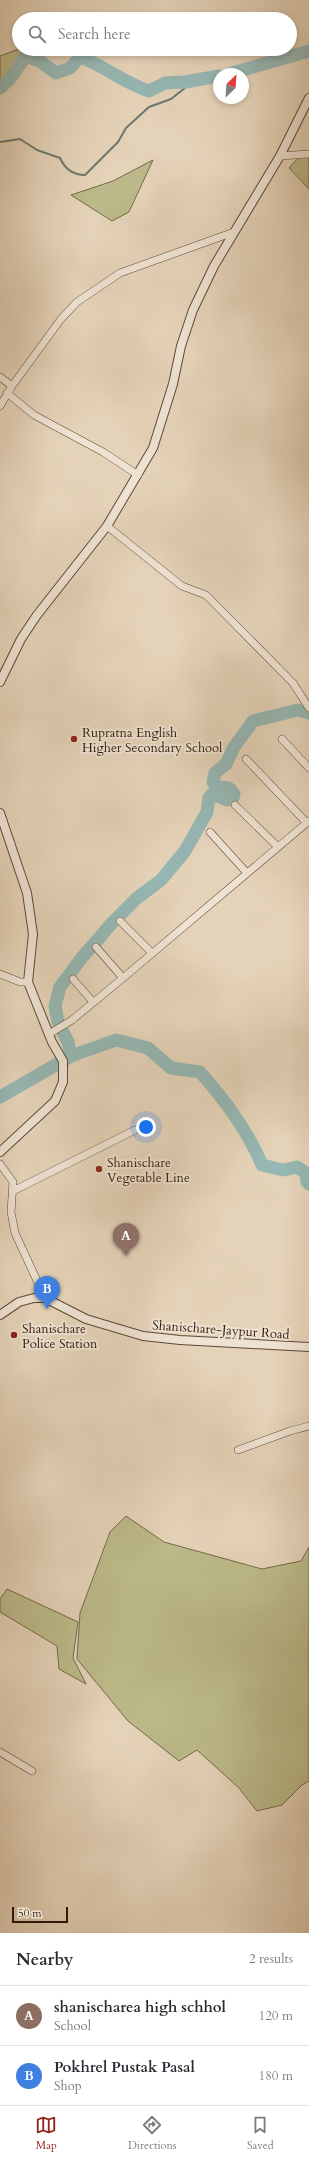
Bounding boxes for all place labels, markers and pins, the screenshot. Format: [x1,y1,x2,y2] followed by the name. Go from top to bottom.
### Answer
[82,724,223,757] place label: Rupratna English Higher Secondary School
[69,734,79,744] marker: Rupratna English Higher Secondary School
[107,1154,190,1187] place label: Shanischare Vegetable Line
[94,1164,104,1174] marker: Shanischare Vegetable Line
[113,1223,139,1256] pin: A
[34,1276,60,1309] pin: B
[22,1320,98,1353] place label: Shanischare Police Station
[9,1330,19,1340] marker: Shanischare Police Station

